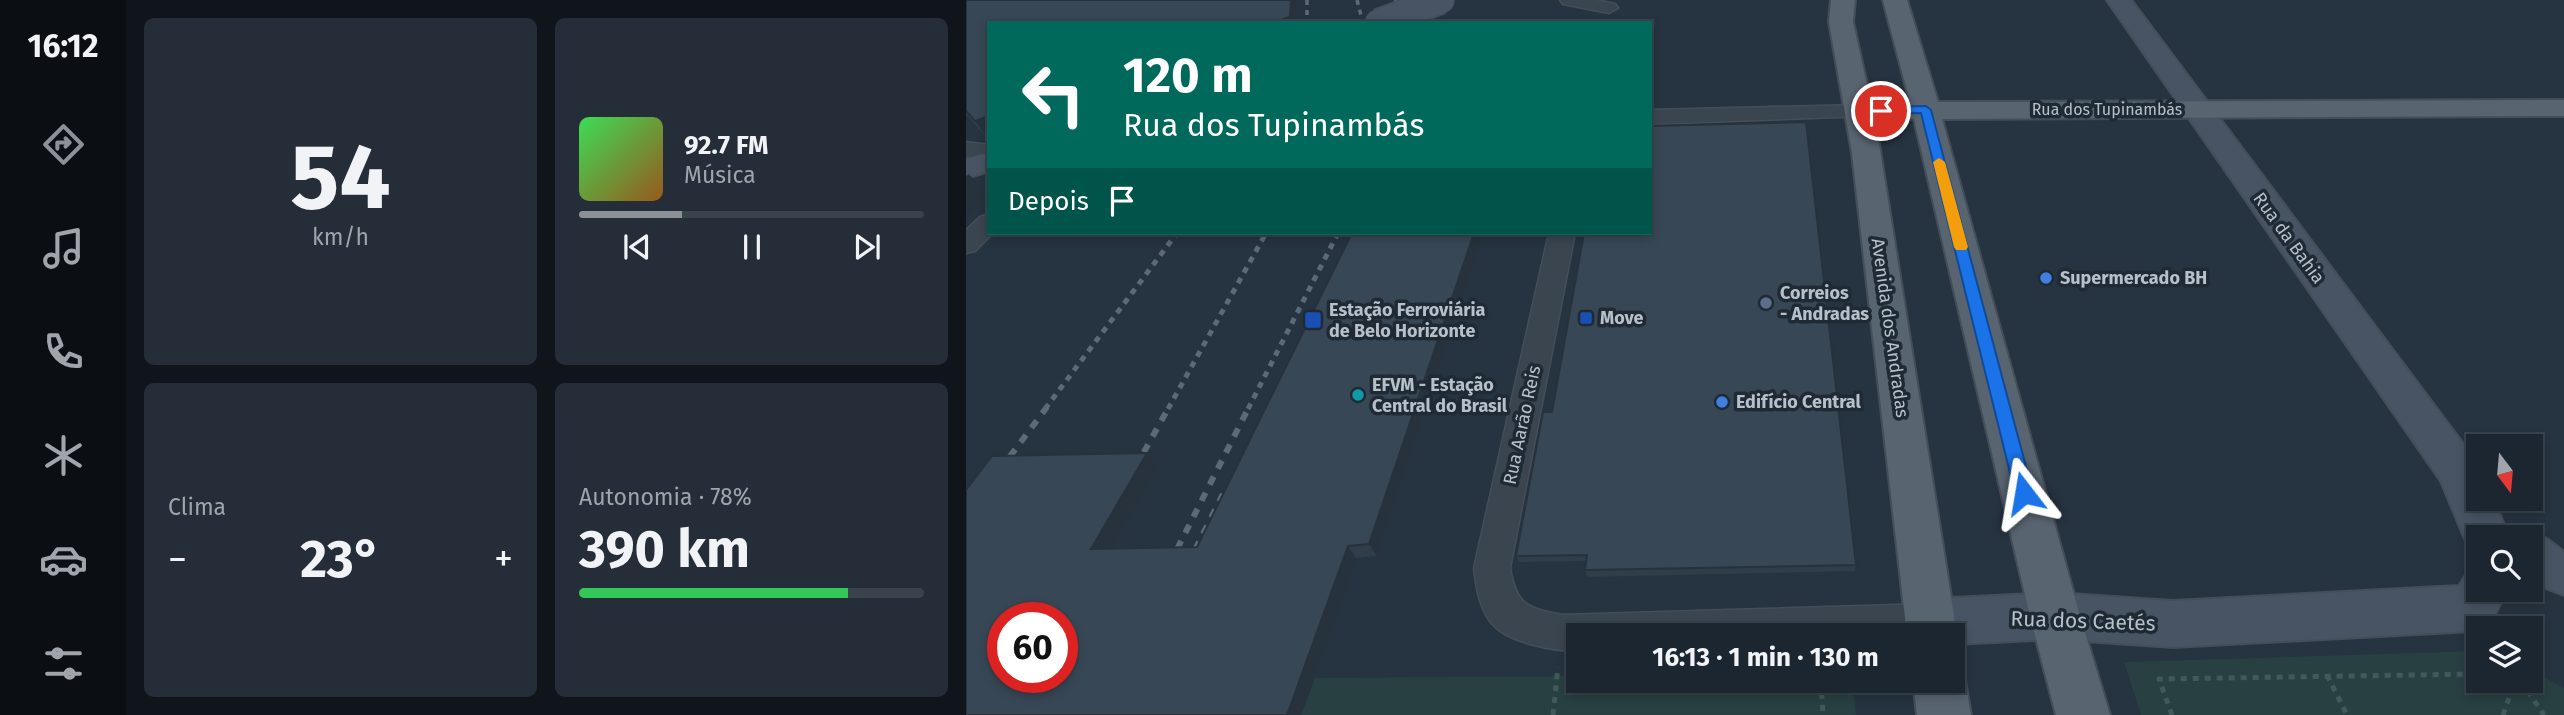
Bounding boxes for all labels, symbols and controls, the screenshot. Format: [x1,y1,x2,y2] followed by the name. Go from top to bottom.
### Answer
[28,27,98,65] text: 16:12
[1123,46,1253,105] text: 120 m
[1008,49,1099,140] icon: left
[1851,81,1911,141] pin
[1862,92,1900,130] icon: arrive
[2032,100,2182,119] street label: Rua dos Tupinambás
[1123,106,1424,144] text: Rua dos Tupinambás
[39,120,88,169] icon: directions
[290,123,391,232] text: 54
[684,130,768,161] text: 92.7 FM
[684,161,756,189] text: Música
[1103,182,1141,220] icon: arrive
[1008,186,1089,217] text: Depois
[2249,188,2329,288] street label: Rua da Bahia
[312,223,369,251] text: km/h
[39,224,88,273] icon: music
[618,228,656,266] icon: previous
[733,228,771,266] icon: pause
[848,228,886,266] icon: next
[1867,237,1913,419] street label: Avenida dos Andradas
[2060,267,2207,289] place label: Supermercado BH
[2038,270,2054,286] marker: Supermercado BH
[1780,282,1869,325] place label: Correios - Andradas
[1758,295,1774,311] marker: Correios - Andradas
[1329,299,1486,342] place label: Estação Ferroviária de Belo Horizonte
[1600,307,1644,329] place label: Move
[1303,310,1323,330] marker: Estação Ferroviária de Belo Horizonte
[1578,310,1594,326] marker: Move
[39,327,88,376] icon: phone
[1499,363,1545,487] street label: Rua Aarão Reis
[1372,374,1508,417] place label: EFVM - Estação Central do Brasil
[1350,387,1366,403] marker: EFVM - Estação Central do Brasil
[1736,391,1862,413] place label: Edifício Central
[1714,394,1730,410] marker: Edifício Central
[39,431,88,480] icon: climate
[2466,434,2543,511] north arrow
[2466,434,2543,693] map controls
[1987,456,2061,530] position arrow
[579,483,752,511] text: Autonomia · 78%
[168,493,226,521] text: Clima
[579,518,750,581] text: 390 km
[2466,525,2543,602] button: search
[300,528,381,591] text: 23°
[39,535,88,584] icon: car
[168,536,187,582] text: −
[494,536,513,582] text: +
[987,602,1078,693] speed limit sign: 60
[2010,605,2156,637] street label: Rua dos Caetés
[2466,616,2543,693] button: layers
[39,639,88,688] icon: filters
[1652,642,1879,673] text: 16:13 · 1 min · 130 m

